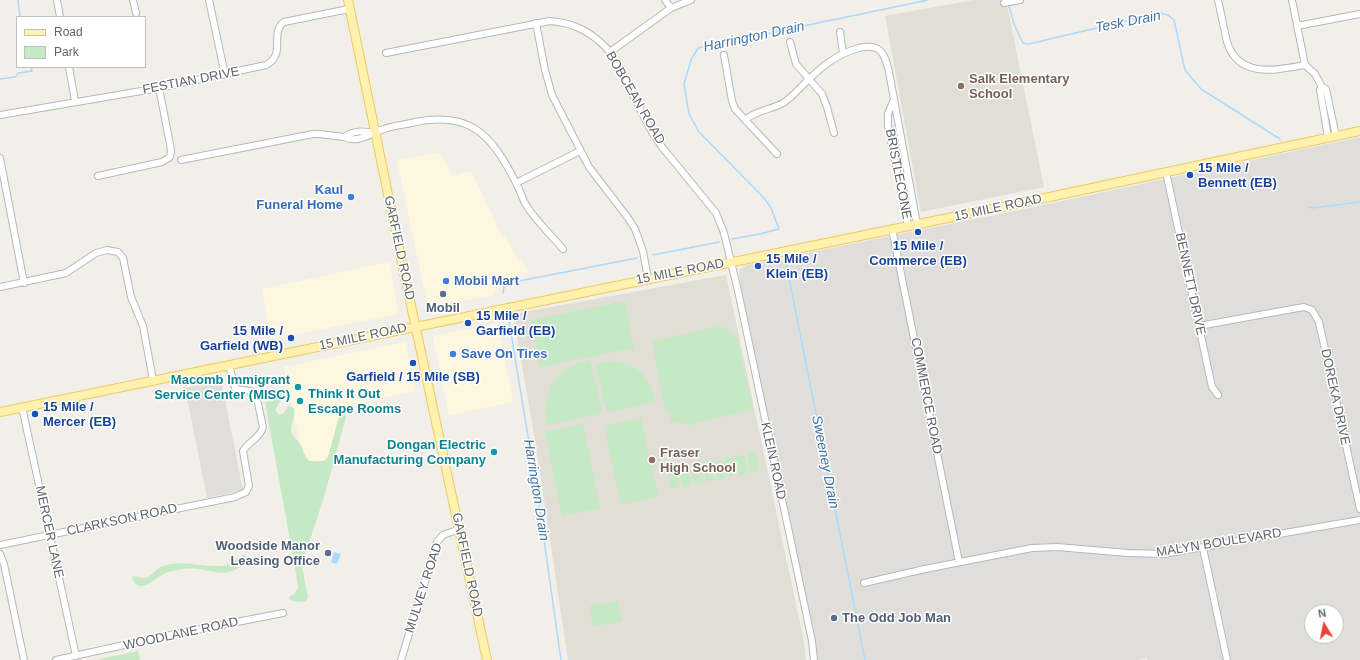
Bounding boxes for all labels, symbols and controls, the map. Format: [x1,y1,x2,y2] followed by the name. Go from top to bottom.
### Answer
[1094,7,1162,37] water label: Tesk Drain
[16,16,146,68] legend
[702,18,806,56] water label: Harrington Drain
[54,25,83,39] text: Road
[54,45,79,59] text: Park
[602,49,668,147] street label: BOBCEAN ROAD
[141,64,241,98] street label: FESTIAN DRIVE
[969,71,1069,102] place label: Salk Elementary School
[956,81,966,91] marker: Salk Elementary School
[882,127,914,221] street label: BRISTLECONE
[1198,160,1277,191] place label: 15 Mile / Bennett (EB)
[1185,170,1195,180] marker: 15 Mile / Bennett (EB)
[256,182,343,213] place label: Kaul Funeral Home
[953,191,1043,225] street label: 15 MILE ROAD
[346,192,356,202] marker: Kaul Funeral Home
[380,194,418,302] street label: GARFIELD ROAD
[913,227,923,237] marker: 15 Mile / Commerce (EB)
[1172,232,1208,336] street label: BENNETT DRIVE
[869,238,967,269] place label: 15 Mile / Commerce (EB)
[766,251,828,282] place label: 15 Mile / Klein (EB)
[635,256,725,288] street label: 15 MILE ROAD
[753,261,763,271] marker: 15 Mile / Klein (EB)
[454,273,519,289] place label: Mobil Mart
[441,276,451,286] marker: Mobil Mart
[438,289,448,299] marker: Mobil
[426,300,460,316] place label: Mobil
[476,308,555,339] place label: 15 Mile / Garfield (EB)
[463,318,473,328] marker: 15 Mile / Garfield (EB)
[318,320,408,354] street label: 15 MILE ROAD
[200,323,283,354] place label: 15 Mile / Garfield (WB)
[286,333,296,343] marker: 15 Mile / Garfield (WB)
[907,336,945,456] street label: COMMERCE ROAD
[461,346,547,362] place label: Save On Tires
[1317,347,1353,447] street label: DOREKA DRIVE
[448,349,458,359] marker: Save On Tires
[408,358,418,368] marker: Garfield / 15 Mile (SB)
[346,369,480,385] place label: Garfield / 15 Mile (SB)
[154,372,290,403] place label: Macomb Immigrant Service Center (MISC)
[293,382,303,392] marker: Macomb Immigrant Service Center (MISC)
[308,386,401,417] place label: Think It Out Escape Rooms
[295,396,305,406] marker: Think It Out Escape Rooms
[43,399,116,430] place label: 15 Mile / Mercer (EB)
[30,409,40,419] marker: 15 Mile / Mercer (EB)
[808,414,842,510] water label: Sweeney Drain
[757,421,789,501] street label: KLEIN ROAD
[334,437,486,468] place label: Dongan Electric Manufacturing Company
[520,438,552,542] water label: Harrington Drain
[660,445,736,476] place label: Fraser High School
[489,447,499,457] marker: Dongan Electric Manufacturing Company
[647,455,657,465] marker: Fraser High School
[32,484,66,580] street label: MERCER LANE
[65,501,179,539] street label: CLARKSON ROAD
[448,511,486,619] street label: GARFIELD ROAD
[1155,525,1283,561] street label: MALYN BOULEVARD
[216,538,320,569] place label: Woodside Manor Leasing Office
[402,541,446,635] street label: MULVEY ROAD
[323,548,333,558] marker: Woodside Manor Leasing Office
[1304,604,1344,644] north arrow
[1317,607,1327,620] text: N
[842,610,951,626] place label: The Odd Job Man
[829,613,839,623] marker: The Odd Job Man
[122,614,240,654] street label: WOODLANE ROAD

